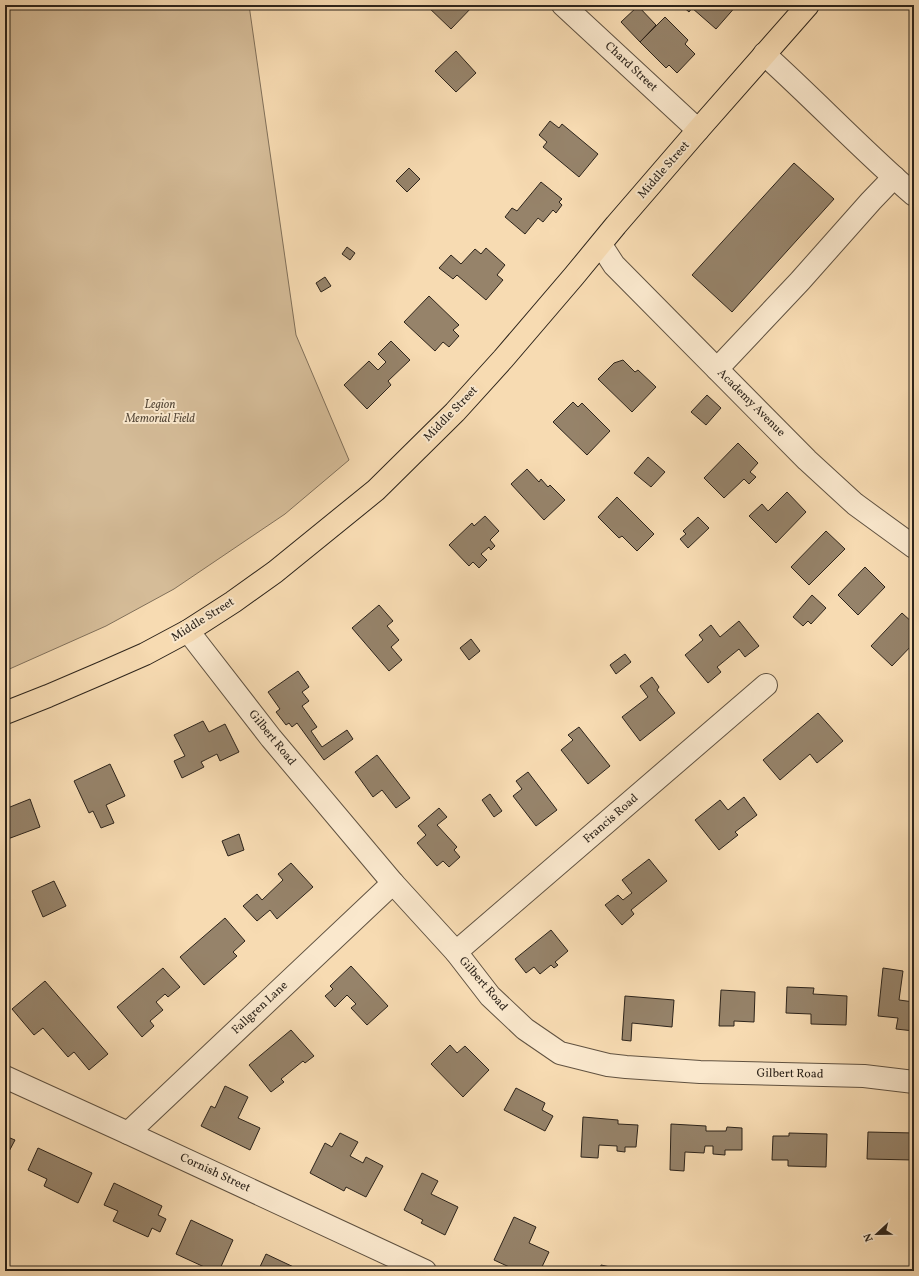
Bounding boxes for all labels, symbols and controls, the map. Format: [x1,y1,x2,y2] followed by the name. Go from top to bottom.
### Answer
[601,38,661,96] street label: Chard Street
[635,138,693,202] street label: Middle Street
[714,366,789,441] street label: Academy Avenue
[420,383,482,445] street label: Middle Street
[124,397,195,427] park label: Legion Memorial Field
[168,594,238,646] street label: Middle Street
[245,707,299,769] street label: Gilbert Road
[580,790,642,847] street label: Francis Road
[455,953,511,1015] street label: Gilbert Road
[228,978,292,1038] street label: Fallgren Lane
[756,1065,824,1083] street label: Gilbert Road
[177,1150,253,1196] street label: Cornish Street
[857,1214,897,1254] north arrow
[861,1231,878,1244] text: N

